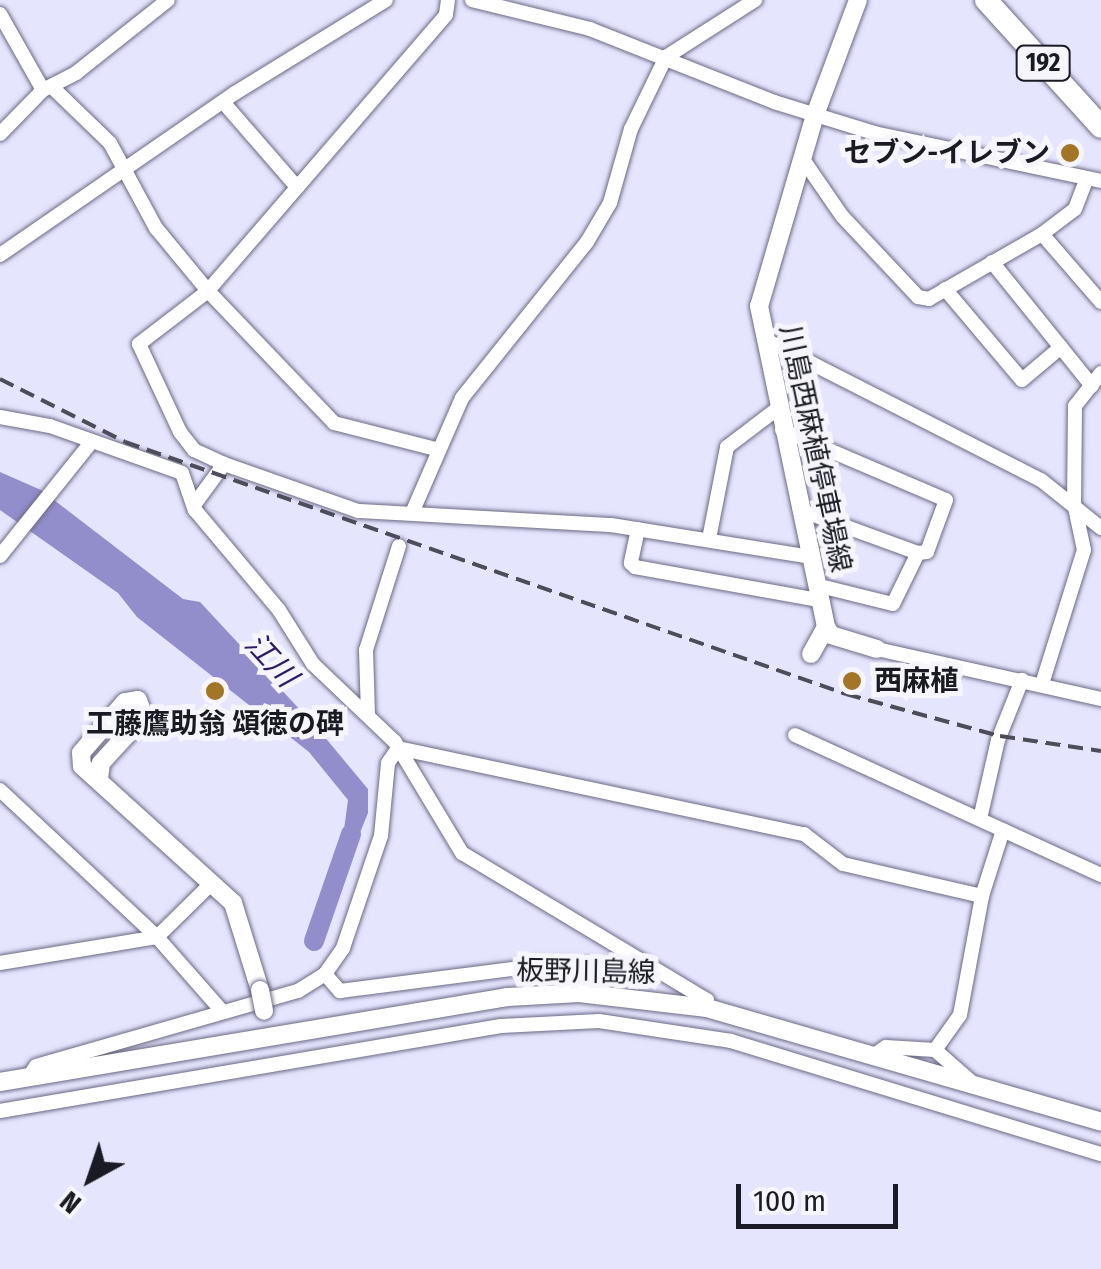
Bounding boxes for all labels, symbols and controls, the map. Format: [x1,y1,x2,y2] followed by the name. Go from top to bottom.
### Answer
[1016,43,1070,83] road number: 192
[844,136,1050,170] place label: セブン-イレブン
[1059,142,1081,164] marker: セブン-イレブン
[772,322,858,576] street label: 川島西麻植停車場線
[237,626,305,694] water label: 江川
[874,664,958,698] place label: 西麻植
[839,668,865,694] marker: 西麻植
[204,680,226,702] marker: 工藤鷹助翁 頌徳の碑
[86,707,344,741] place label: 工藤鷹助翁 頌徳の碑
[516,954,656,990] street label: 板野川島線
[40,1129,140,1229] north arrow
[741,1164,904,1226] scale bar
[753,1183,826,1219] text: 100 m
[53,1184,87,1220] text: N

